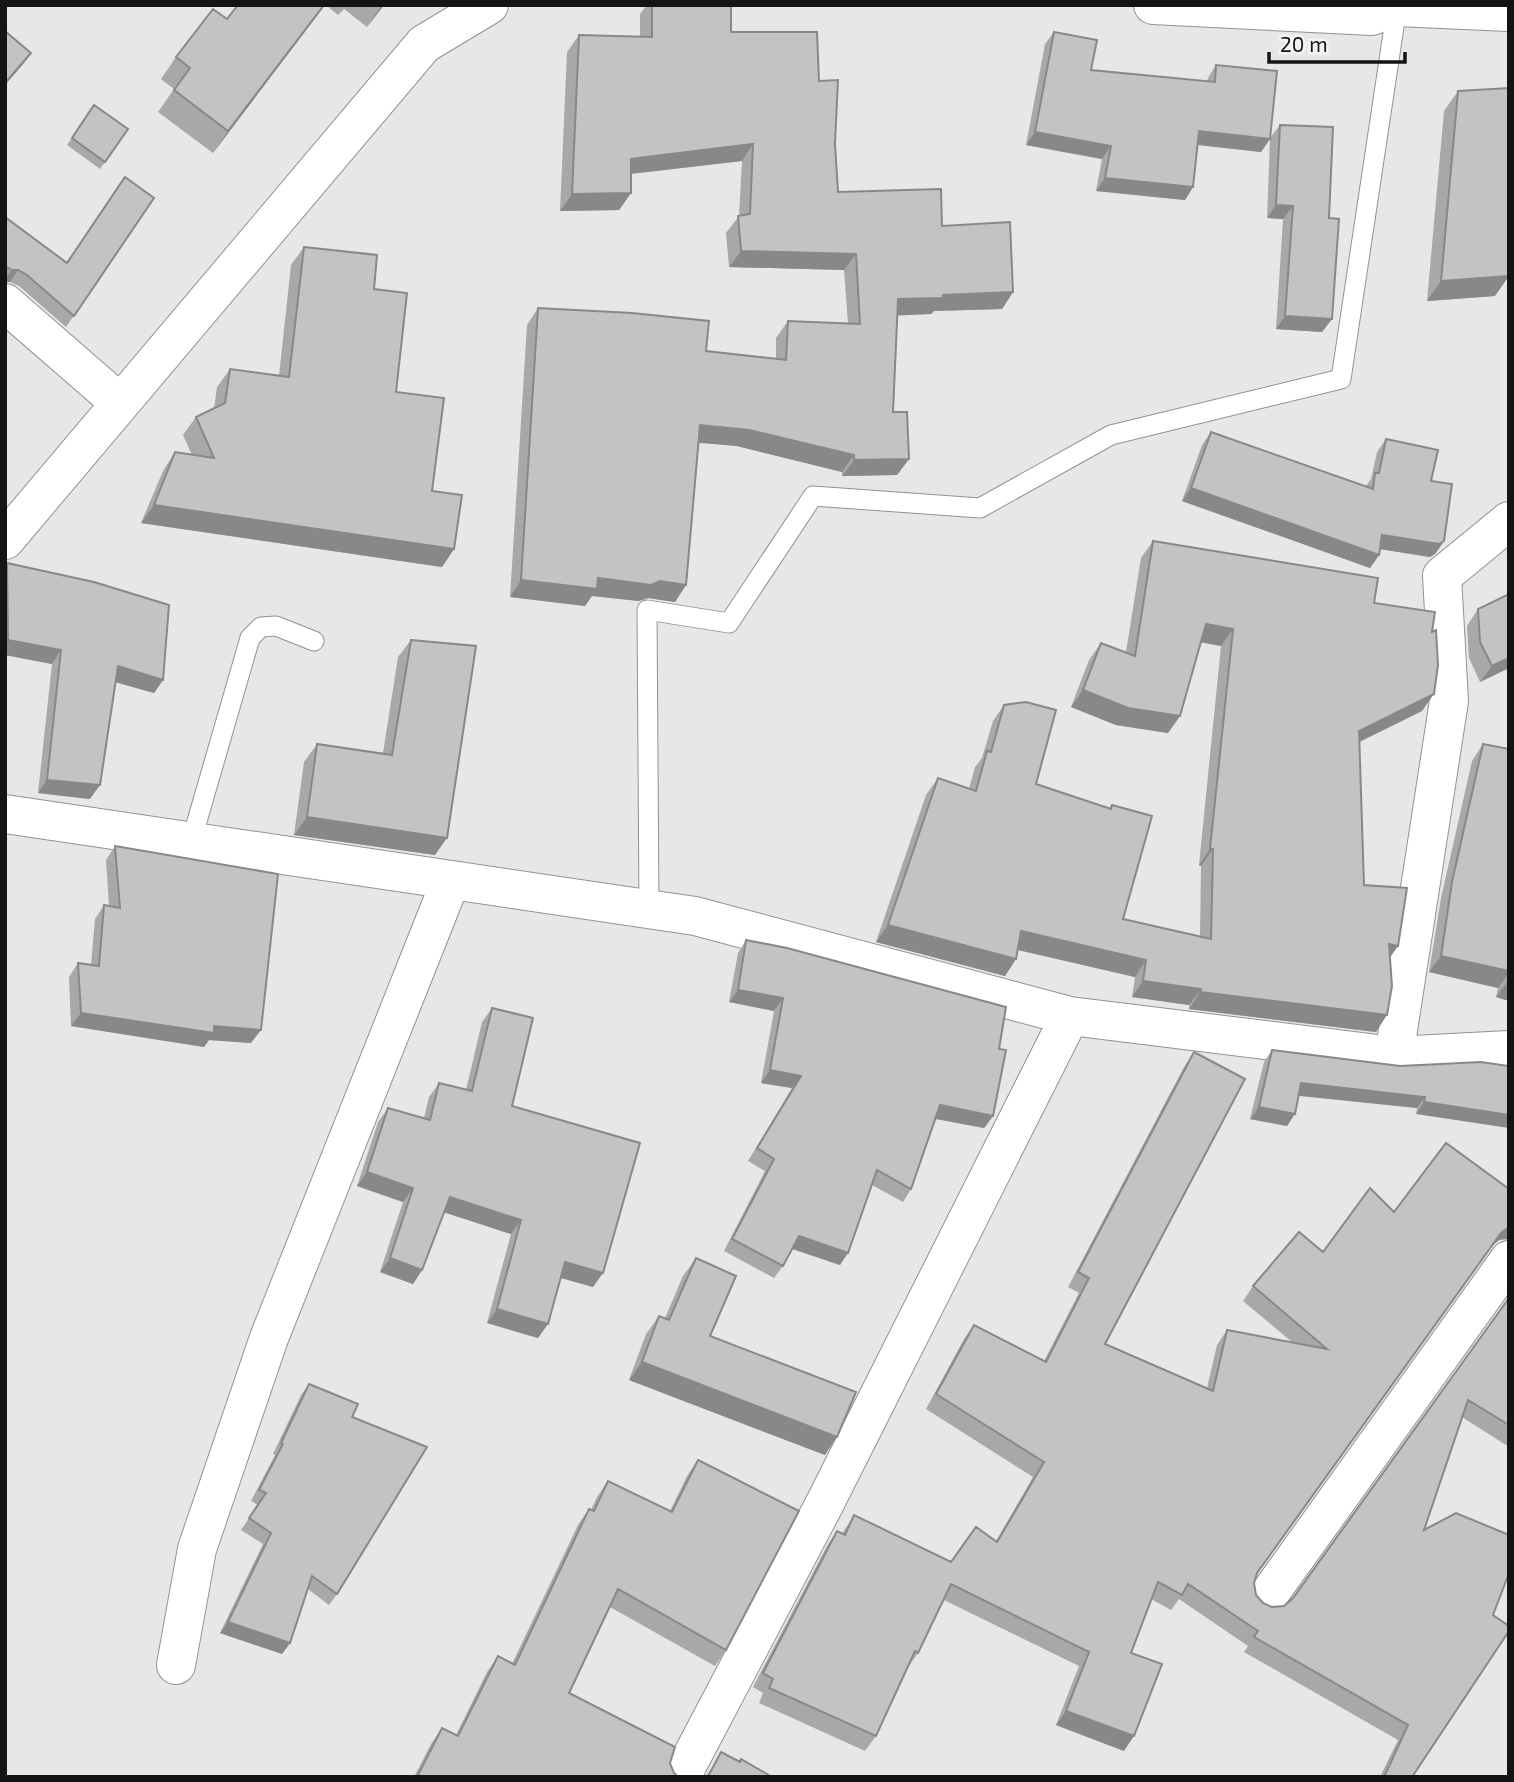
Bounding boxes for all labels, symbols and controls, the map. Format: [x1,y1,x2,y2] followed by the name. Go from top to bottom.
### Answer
[1269,21,1406,65] scale bar
[1280,31,1328,56] text: 20 m

